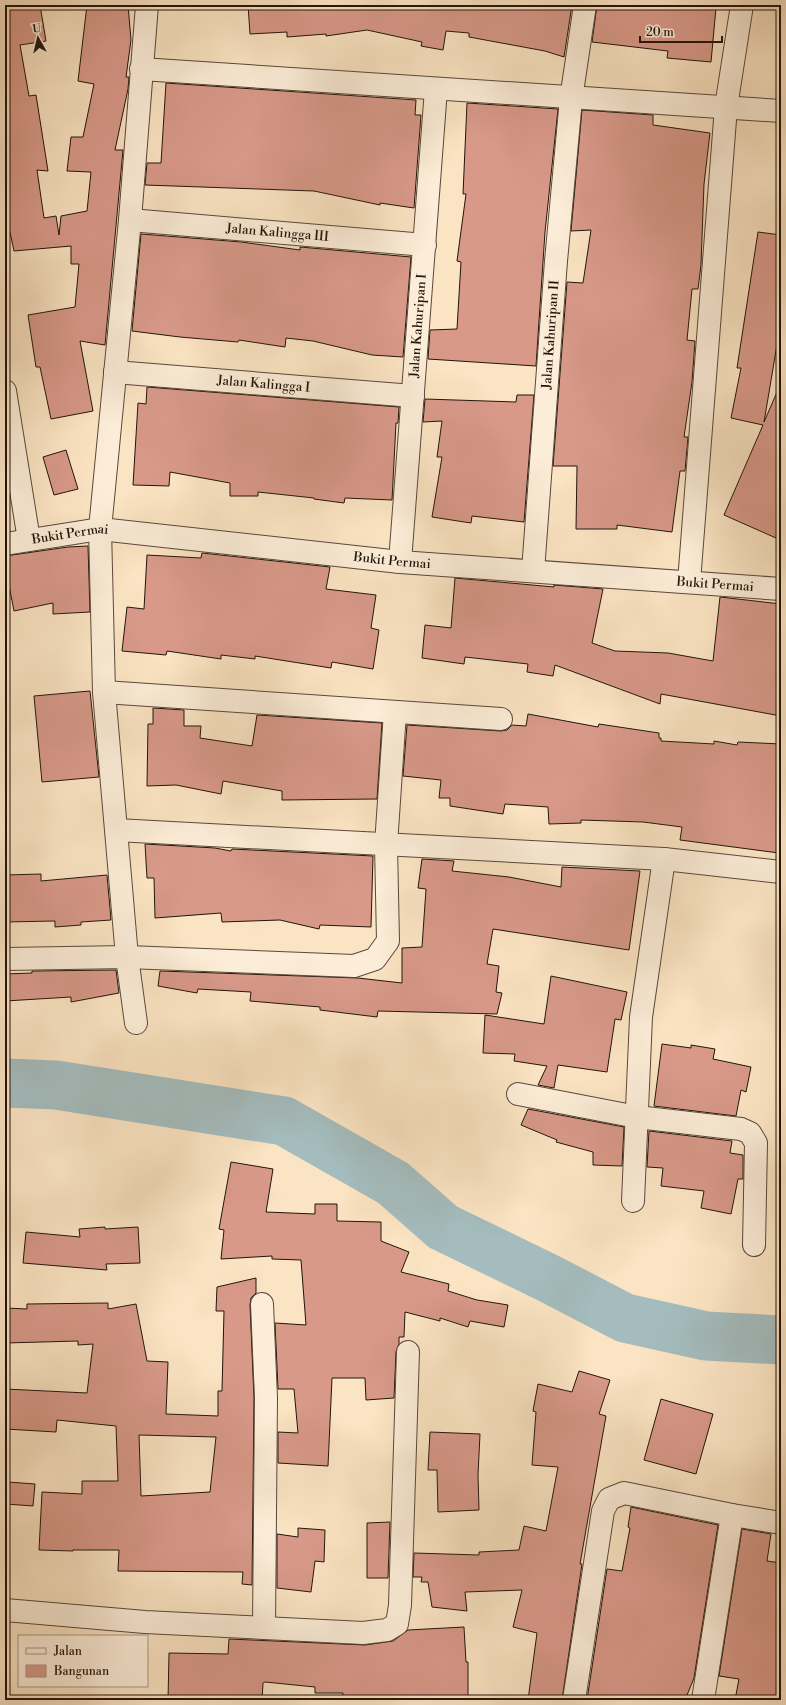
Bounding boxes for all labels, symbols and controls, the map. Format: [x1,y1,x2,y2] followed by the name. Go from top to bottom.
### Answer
[18,18,58,58] north arrow
[640,18,722,44] scale bar
[32,21,42,37] text: U
[646,25,674,40] text: 20 m
[224,220,330,245] street label: Jalan Kalingga III
[406,273,430,379] street label: Jalan Kahuripan I
[538,279,563,391] street label: Jalan Kahuripan II
[215,372,311,396] street label: Jalan Kalingga I
[30,521,109,548] street label: Bukit Permai
[352,549,431,572] street label: Bukit Permai
[675,574,754,595] street label: Bukit Permai
[18,1635,148,1687] legend
[53,1644,82,1659] text: Jalan
[53,1664,109,1679] text: Bangunan

